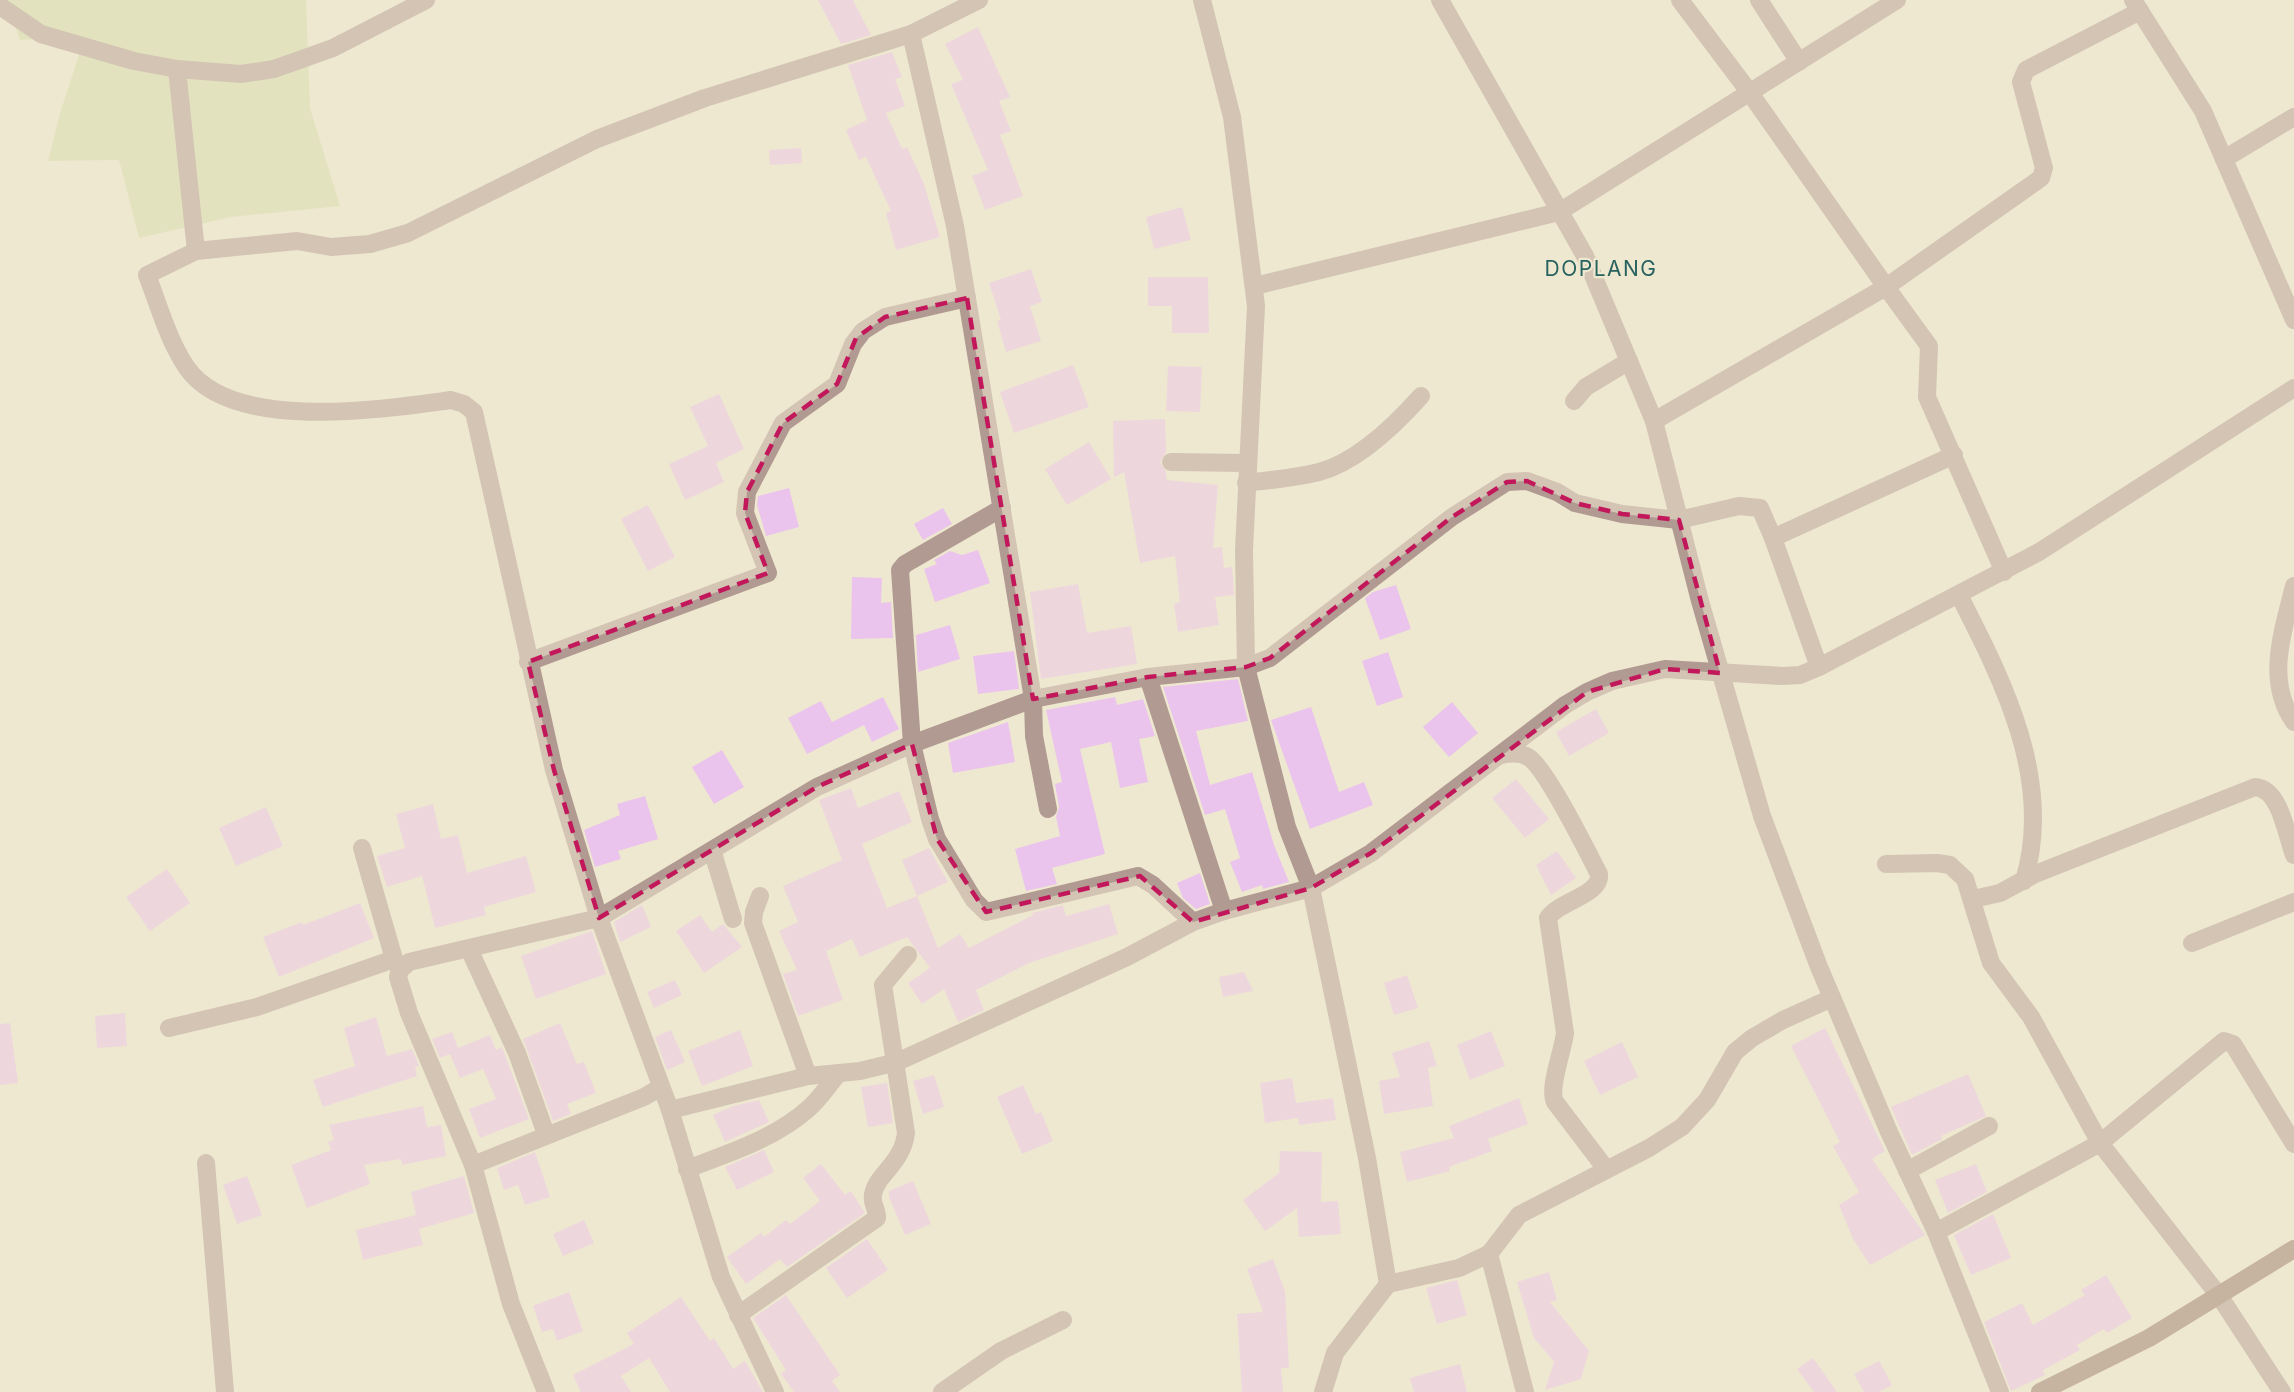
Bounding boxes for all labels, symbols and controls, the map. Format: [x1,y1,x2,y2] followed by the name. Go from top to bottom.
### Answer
[1545,256,1657,281] district label: DOPLANG

